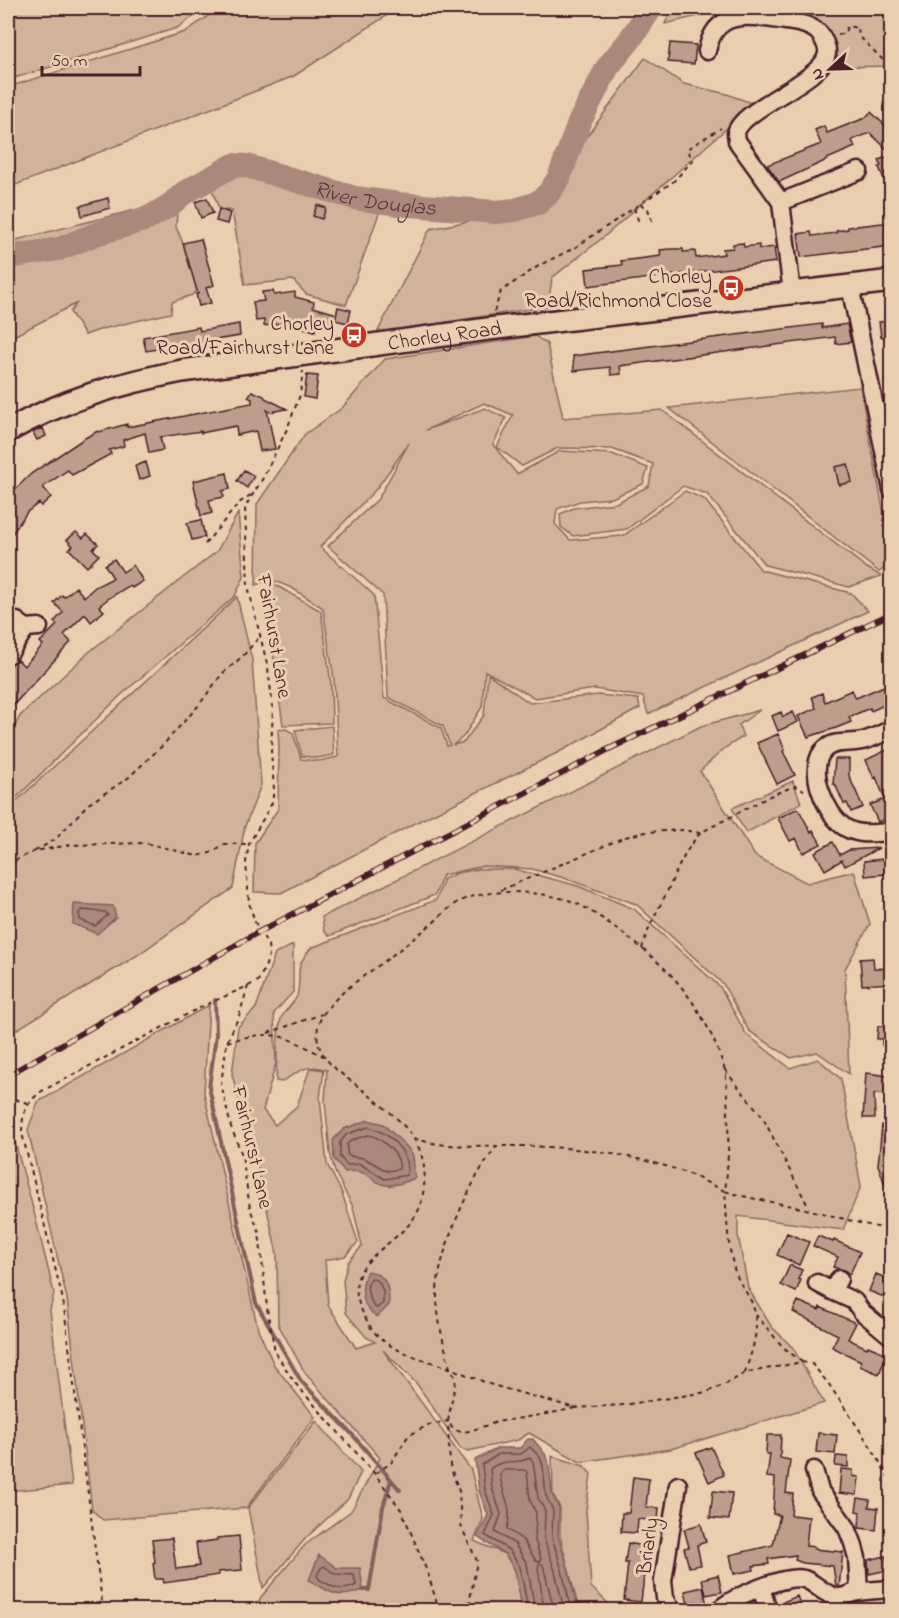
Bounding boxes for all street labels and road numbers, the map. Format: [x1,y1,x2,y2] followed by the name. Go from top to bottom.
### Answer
[386,314,504,360] street label: Chorley Road
[247,571,299,701] street label: Fairhurst Lane
[222,1082,280,1213] street label: Fairhurst Lane
[630,1516,670,1578] street label: Briarly

